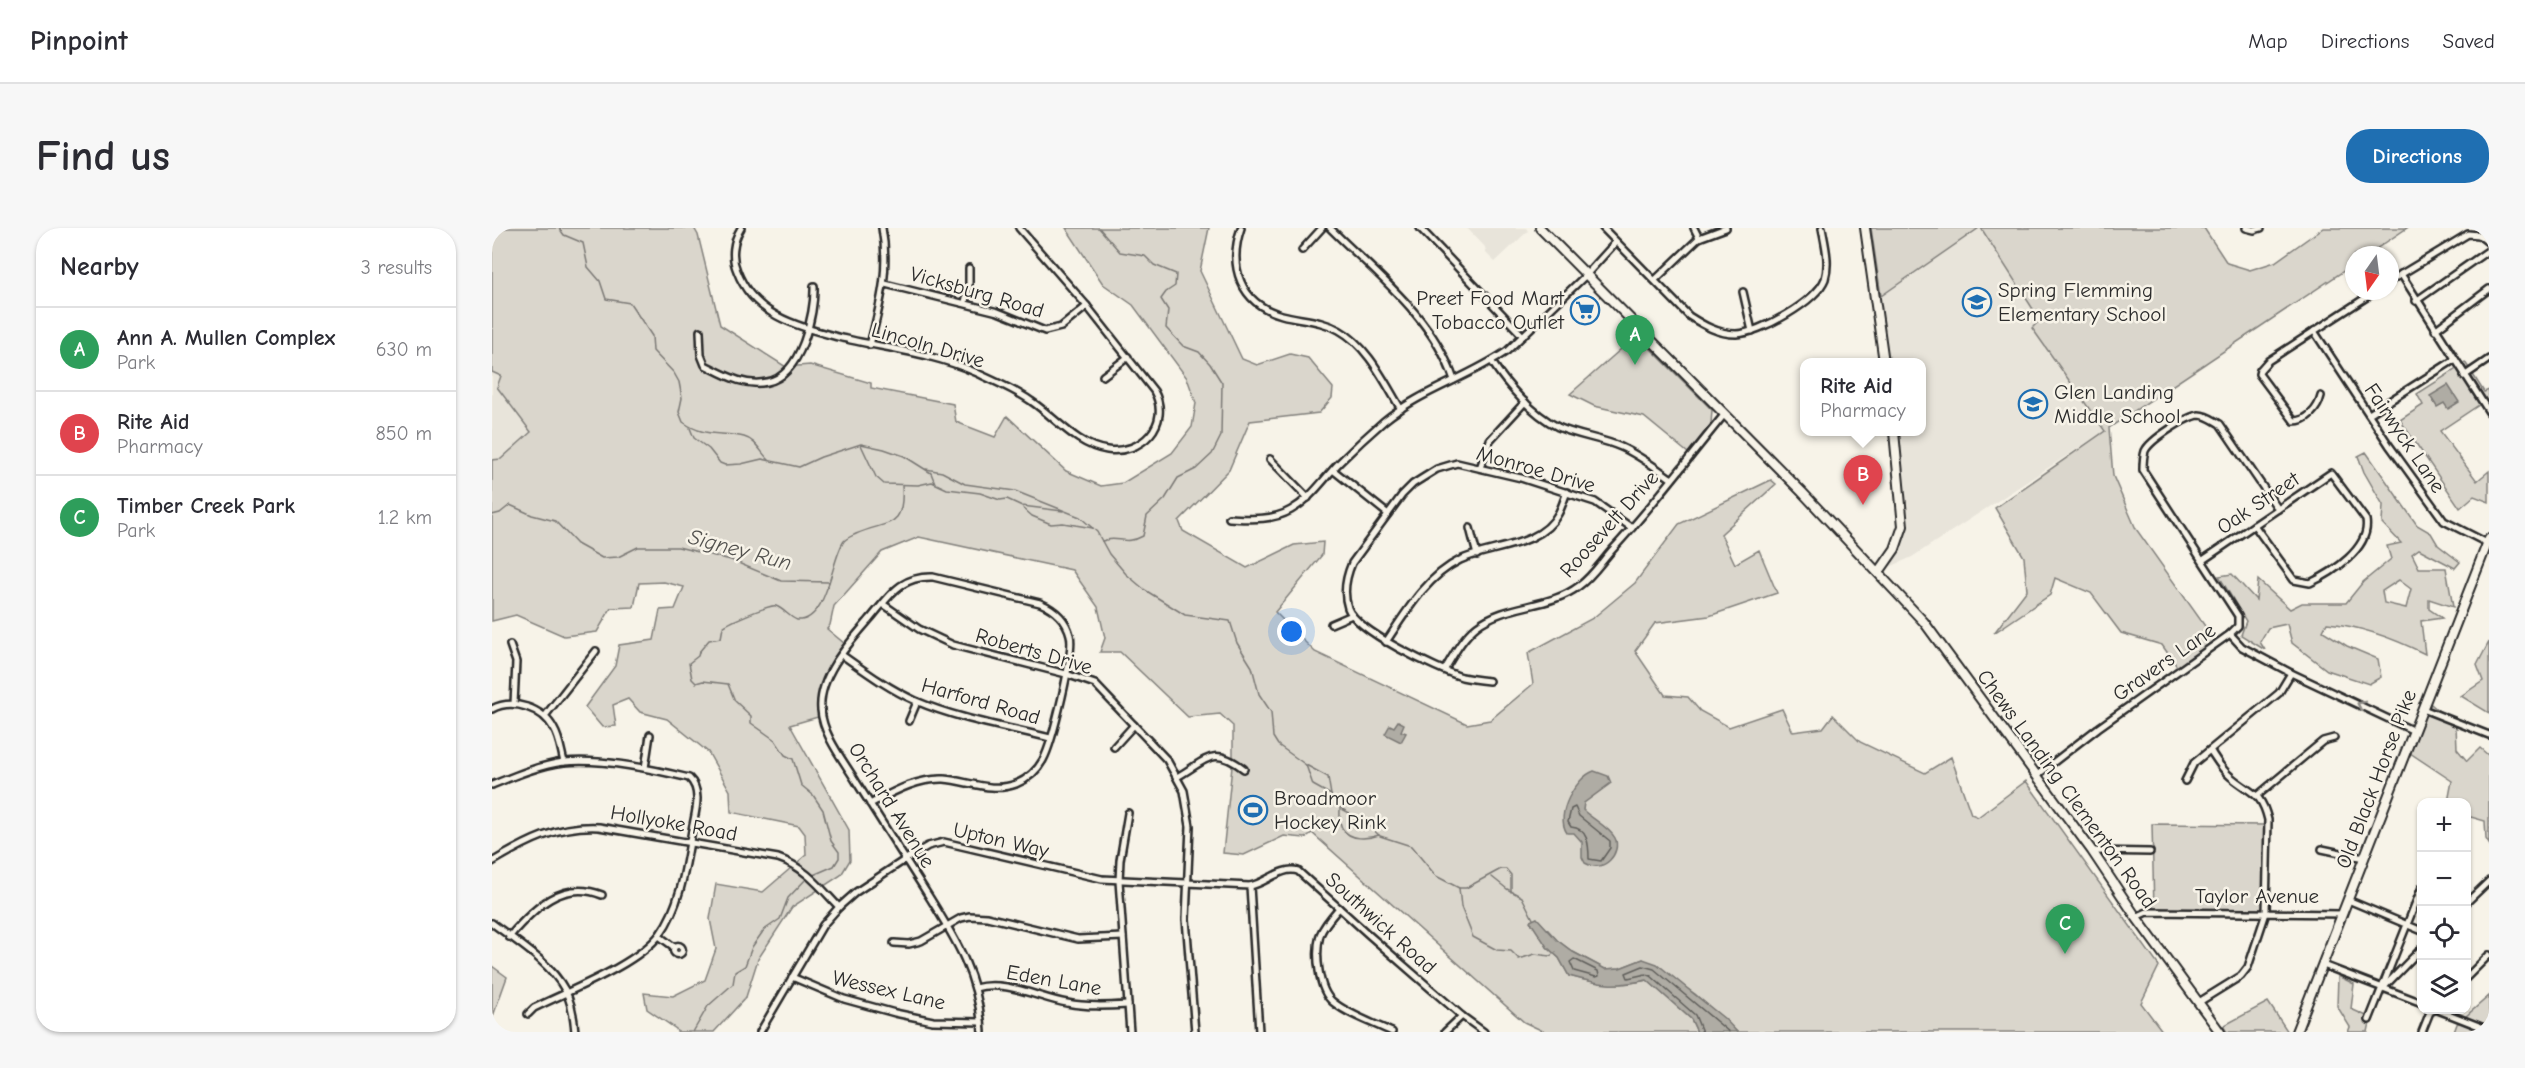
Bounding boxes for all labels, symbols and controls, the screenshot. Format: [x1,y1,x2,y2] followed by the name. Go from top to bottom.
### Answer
[30,25,128,57] text: Pinpoint
[2248,29,2288,53] text: Map
[2321,29,2410,53] text: Directions
[2443,29,2495,53] text: Saved
[2346,129,2489,183] button: Directions
[36,132,170,181] text: Find us
[2345,246,2399,300] north arrow
[60,252,139,282] text: Nearby
[361,256,432,279] text: 3 results
[907,261,1047,323] street label: Vicksburg Road
[1998,278,2166,326] place label: Spring Flemming Elementary School
[1416,286,1565,334] place label: Preet Food Mart Tobacco Outlet
[1961,286,1993,318] school or university icon: Spring Flemming Elementary School
[1569,294,1601,326] supermarket icon: Preet Food Mart Tobacco Outlet
[1616,316,1654,365] pin: A
[869,317,987,373] street label: Lincoln Drive
[117,325,335,351] text: Ann A. Mullen Complex
[74,338,85,361] text: A
[376,338,432,361] text: 630 m
[117,351,155,374] text: Park
[1800,358,1926,436] popup
[1820,373,1893,399] text: Rite Aid
[2360,379,2450,497] street label: Fairwyck Lane
[2054,380,2181,428] place label: Glen Landing Middle School
[2017,388,2049,420] school or university icon: Glen Landing Middle School
[1820,399,1906,422] text: Pharmacy
[117,409,189,435] text: Rite Aid
[73,422,86,445] text: B
[375,422,432,445] text: 850 m
[117,435,203,458] text: Pharmacy
[1474,441,1598,497] street label: Monroe Drive
[1844,456,1882,505] pin: B
[1555,466,1663,582] street label: Roosevelt Drive
[2212,466,2305,539] street label: Oak Street
[117,493,295,519] text: Timber Creek Park
[73,506,86,529] text: C
[378,506,432,529] text: 1.2 km
[117,519,155,542] text: Park
[686,524,794,576] water label: Signey Run
[1277,617,1306,646] your location
[2108,618,2220,706] street label: Gravers Lane
[973,623,1095,679] street label: Roberts Drive
[1972,665,2162,913] street label: Chews Landing Clementon Road
[919,673,1043,729] street label: Harford Road
[2331,686,2421,872] street label: Old Black Horse Pike
[2357,701,2368,713] one-way arrow
[844,738,940,872] street label: Orchard Avenue
[1274,786,1386,834] place label: Broadmoor Hockey Rink
[1237,794,1269,826] sports icon: Broadmoor Hockey Rink
[2417,798,2471,1014] map controls
[2417,798,2471,852] button: +
[609,800,739,846] street label: Hollyoke Road
[951,817,1052,863] street label: Upton Way
[2417,852,2471,906] button: −
[1321,867,1441,979] street label: Southwick Road
[2195,884,2319,908] street label: Taylor Avenue
[2046,904,2084,954] pin: C
[2417,906,2471,960] button: locate
[1005,960,1103,1000] street label: Eden Lane
[2417,960,2471,1014] button: layers
[830,965,948,1015] street label: Wessex Lane

